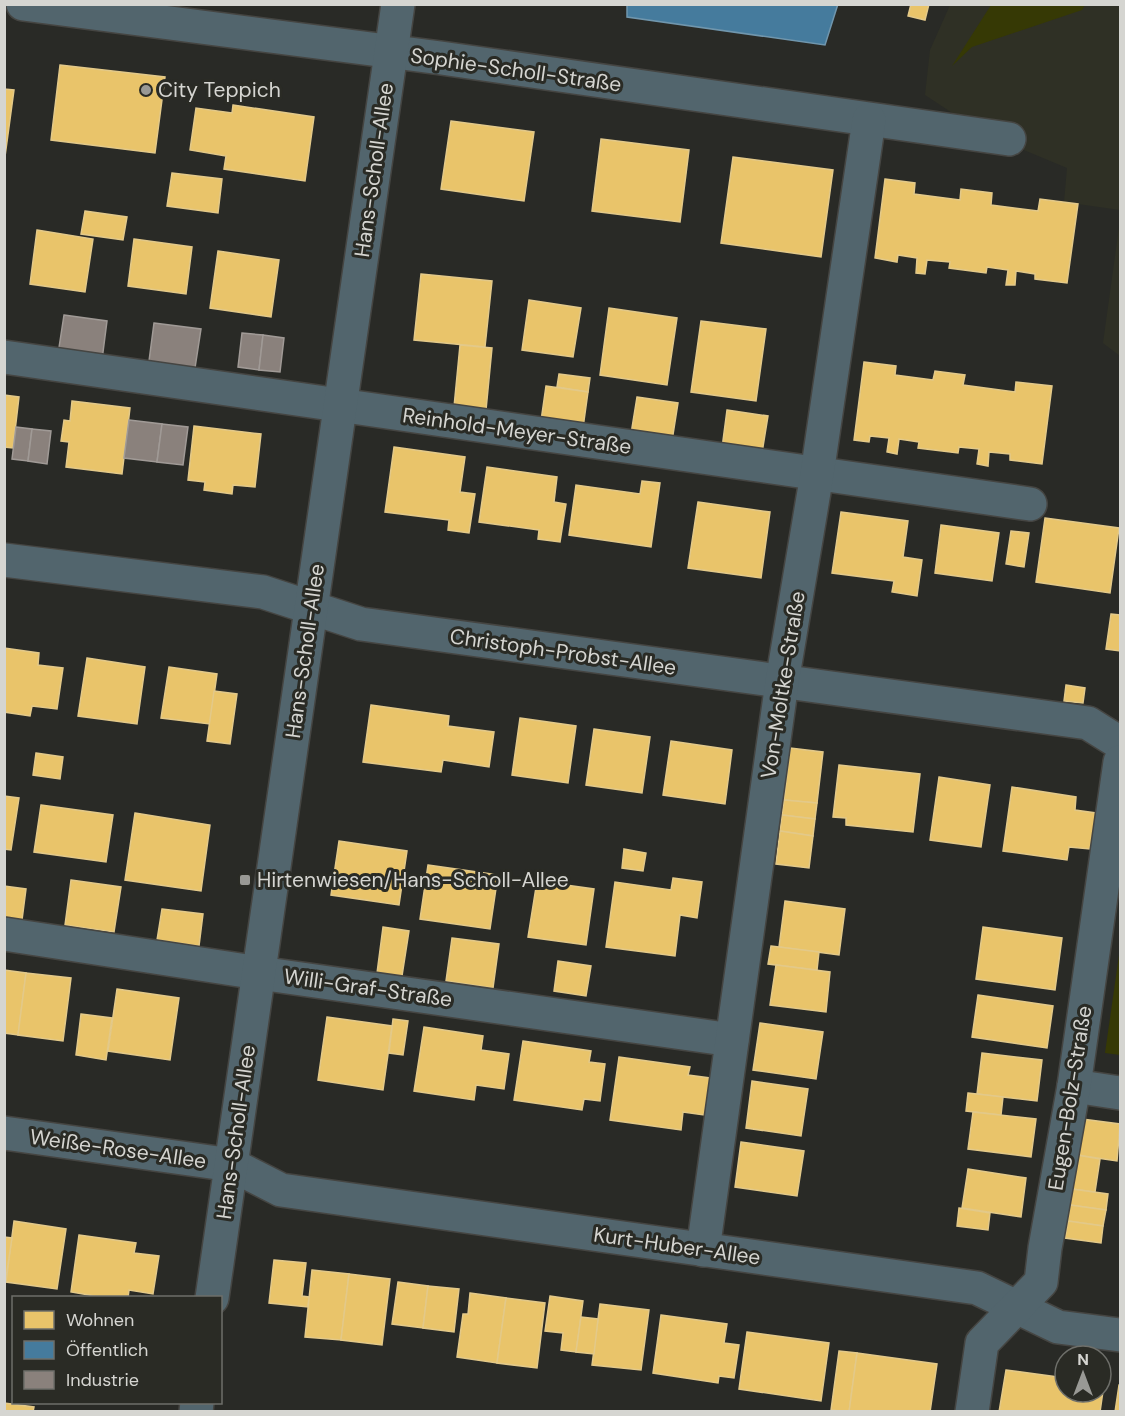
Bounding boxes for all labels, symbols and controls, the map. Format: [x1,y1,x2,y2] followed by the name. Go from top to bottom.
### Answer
[409,41,623,99] street label: Sophie-Scholl-Straße
[158,76,281,104] place label: City Teppich
[348,81,400,259] street label: Hans-Scholl-Allee
[139,83,153,97] marker: City Teppich
[401,401,633,461] street label: Reinhold-Meyer-Straße
[279,562,331,740] street label: Hans-Scholl-Allee
[754,589,812,781] street label: Von-Moltke-Straße
[448,622,678,682] street label: Christoph-Probst-Allee
[257,866,569,894] place label: Hirtenwiesen/Hans-Scholl-Allee
[238,873,252,887] marker: Hirtenwiesen/Hans-Scholl-Allee
[282,962,454,1014] street label: Willi-Graf-Straße
[1042,1004,1098,1192] street label: Eugen-Bolz-Straße
[210,1043,262,1221] street label: Hans-Scholl-Allee
[28,1123,208,1175] street label: Weiße-Rose-Allee
[592,1220,762,1272] street label: Kurt-Huber-Allee
[12,1296,222,1404] legend
[66,1308,134,1332] text: Wohnen
[66,1338,148,1362] text: Öffentlich
[1053,1344,1113,1404] north arrow
[1077,1349,1089,1370] text: N
[66,1368,139,1392] text: Industrie

